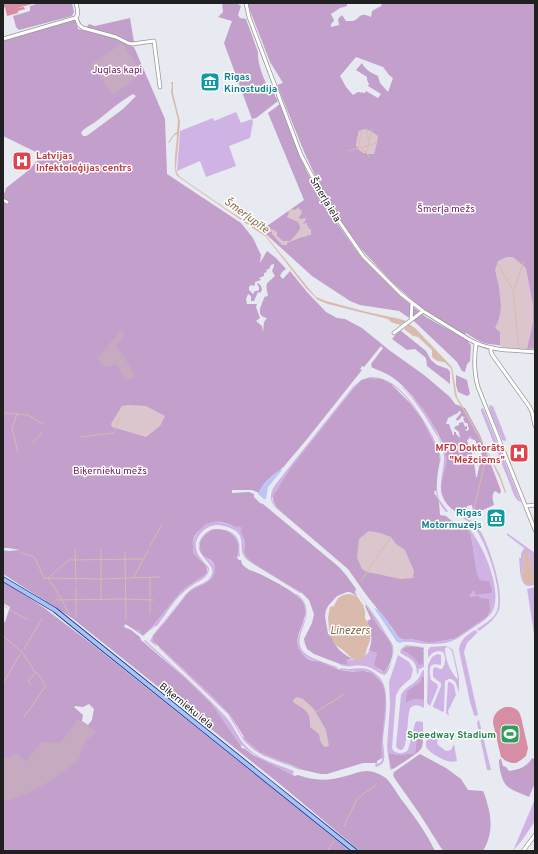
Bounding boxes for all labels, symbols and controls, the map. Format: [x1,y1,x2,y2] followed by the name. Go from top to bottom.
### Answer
[92,64,142,77] park label: Juglas kapi
[199,71,221,93] museum icon: Rīgas Kinostudija
[224,71,277,96] place label: Rīgas Kinostudija
[11,150,33,172] hospital icon: Latvijas Infektoloģijas centrs
[36,150,132,175] place label: Latvijas Infektoloģijas centrs
[306,175,343,225] street label: Šmerļa iela
[221,194,273,237] water label: Šmerļupīte
[417,203,475,216] park label: Šmerļa mežs
[436,442,505,467] place label: MFD Doktorāts "Mežciems"
[508,442,530,464] hospital icon: MFD Doktorāts "Mežciems"
[73,465,147,478] park label: Biķernieku mežs
[422,507,482,532] place label: Rīgas Motormuzejs
[485,507,507,529] museum icon: Rīgas Motormuzejs
[330,624,371,638] water label: Linezers
[156,680,216,732] street label: Biķernieku iela
[499,723,521,745] sports icon: Speedway Stadium
[407,729,496,742] place label: Speedway Stadium

